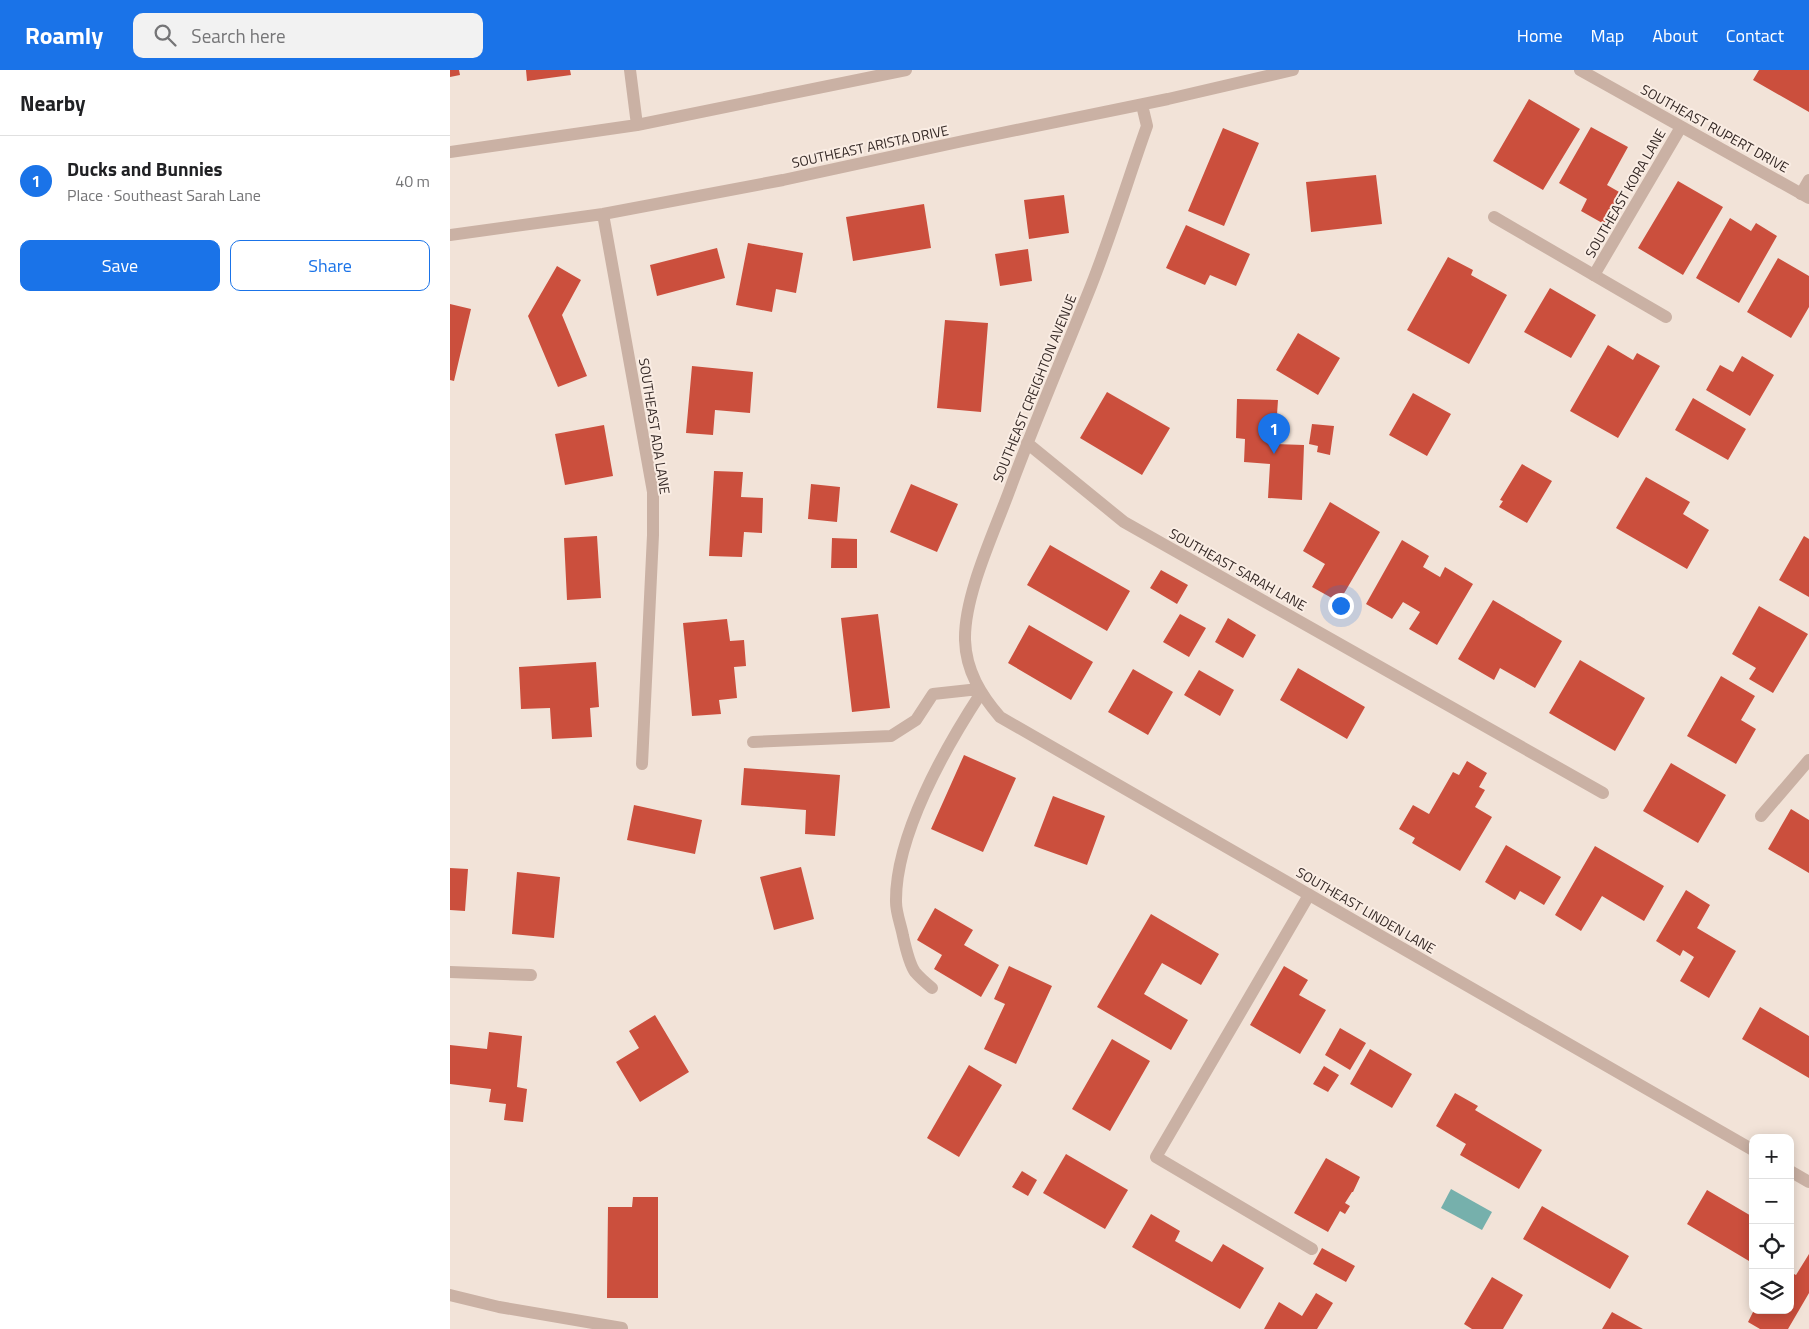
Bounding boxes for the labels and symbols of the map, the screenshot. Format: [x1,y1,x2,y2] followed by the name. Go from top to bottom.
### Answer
[1637,79,1793,178] street label: SOUTHEAST RUPERT DRIVE
[790,119,951,173] street label: SOUTHEAST ARISTA DRIVE
[1579,124,1671,261] street label: SOUTHEAST KORA LANE
[987,291,1082,485] street label: SOUTHEAST CREIGHTON AVENUE
[634,356,676,496] street label: SOUTHEAST ADA LANE
[1258,413,1290,454] pin: 1
[1166,522,1311,616] street label: SOUTHEAST SARAH LANE
[1328,593,1354,619] your location
[1292,861,1440,959] street label: SOUTHEAST LINDEN LANE

